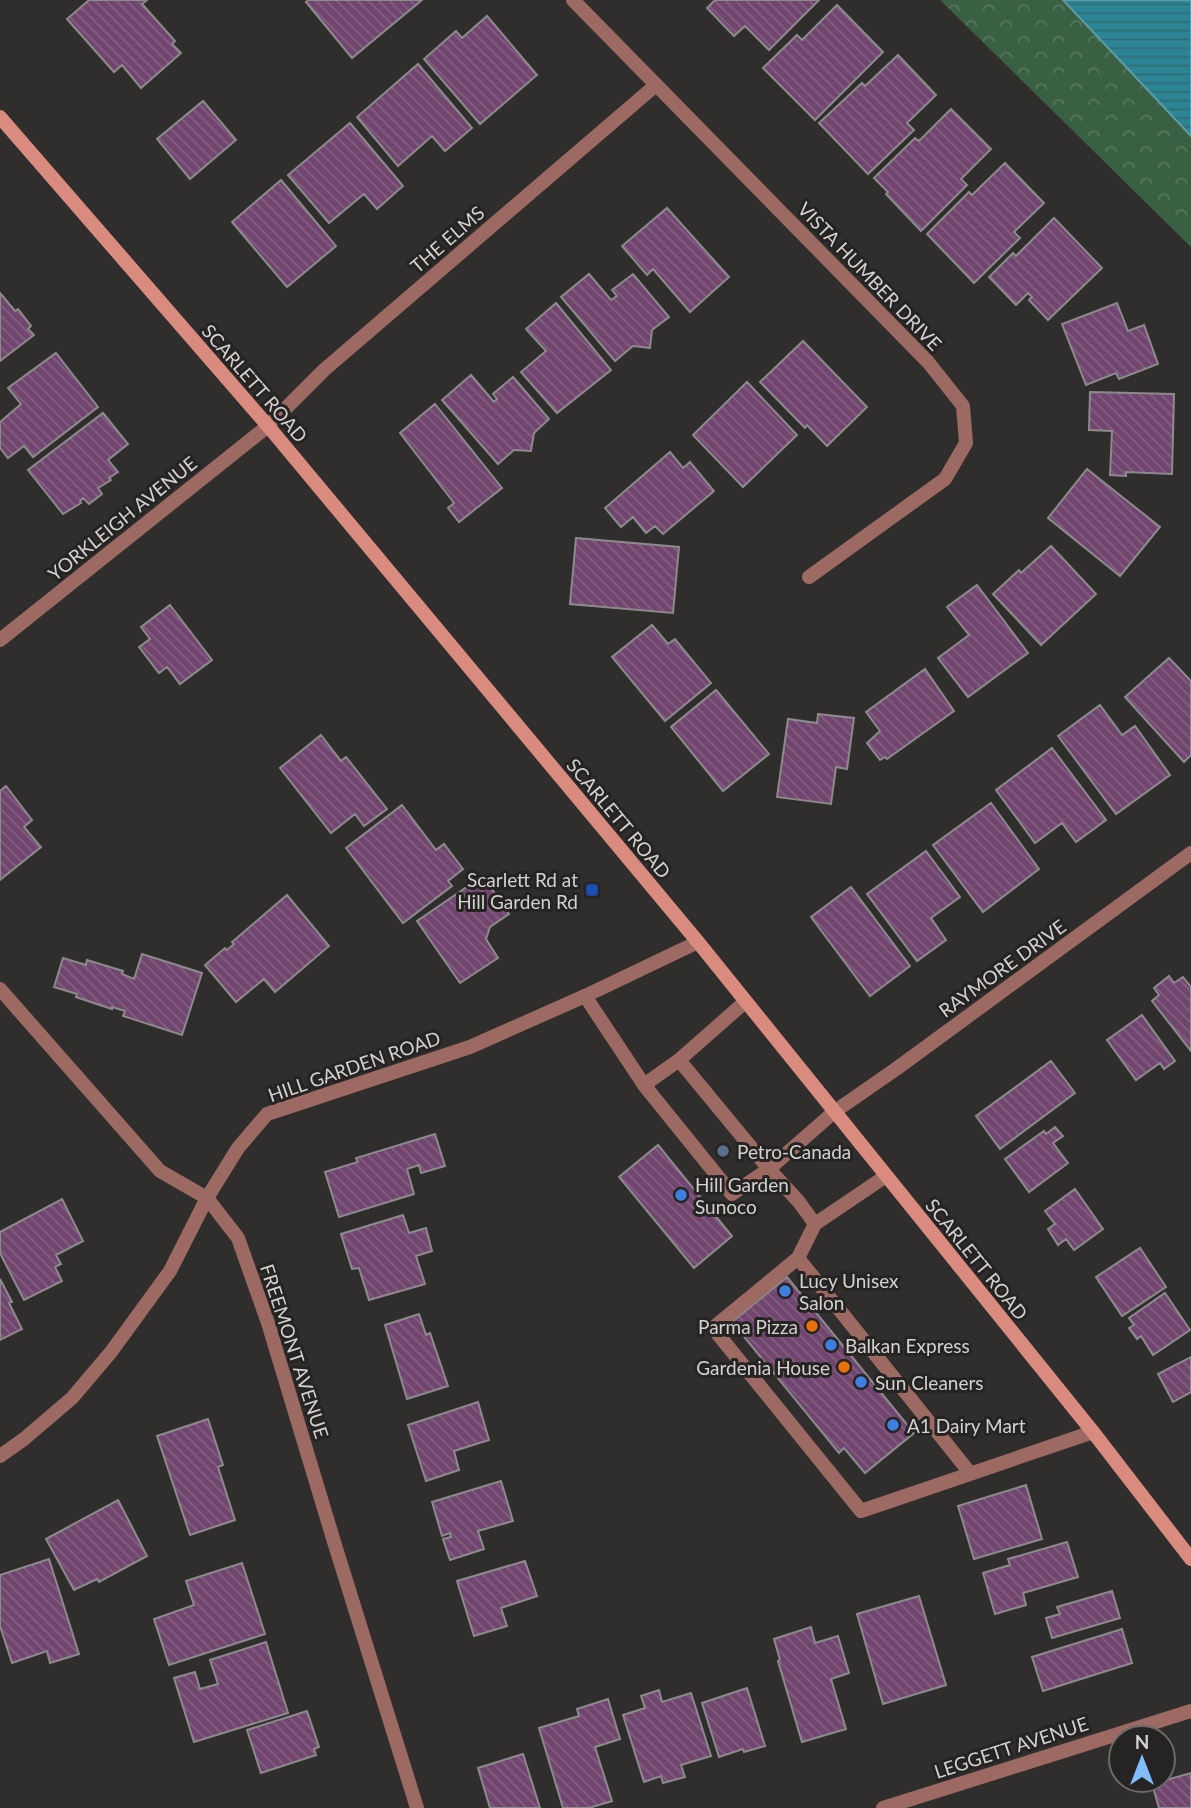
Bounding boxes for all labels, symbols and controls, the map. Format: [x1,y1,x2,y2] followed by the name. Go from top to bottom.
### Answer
[793,197,947,355] street label: VISTA HUMBER DRIVE
[405,201,489,277] street label: THE ELMS
[197,319,313,447] street label: SCARLETT ROAD
[43,451,201,585] street label: YORKLEIGH AVENUE
[562,753,676,883] street label: SCARLETT ROAD
[457,868,578,913] place label: Scarlett Rd at Hill Garden Rd
[584,882,600,898] marker: Scarlett Rd at Hill Garden Rd
[934,914,1070,1022] street label: RAYMORE DRIVE
[265,1026,443,1106] street label: HILL GARDEN ROAD
[737,1140,851,1163] place label: Petro-Canada
[715,1143,731,1159] marker: Petro-Canada
[695,1173,789,1218] place label: Hill Garden Sunoco
[673,1187,689,1203] marker: Hill Garden Sunoco
[921,1194,1033,1324] street label: SCARLETT ROAD
[256,1261,334,1441] street label: FREEMONT AVENUE
[799,1269,899,1314] place label: Lucy Unisex Salon
[777,1283,793,1299] marker: Lucy Unisex Salon
[698,1315,798,1338] place label: Parma Pizza
[804,1318,820,1334] marker: Parma Pizza
[845,1334,970,1357] place label: Balkan Express
[823,1337,839,1353] marker: Balkan Express
[696,1356,830,1379] place label: Gardenia House
[836,1359,852,1375] marker: Gardenia House
[875,1371,984,1394] place label: Sun Cleaners
[853,1374,869,1390] marker: Sun Cleaners
[907,1414,1026,1437] place label: A1 Dairy Mart
[885,1417,901,1433] marker: A1 Dairy Mart
[931,1711,1091,1783] street label: LEGGETT AVENUE
[1107,1724,1177,1794] north arrow
[1135,1730,1149,1753] text: N

